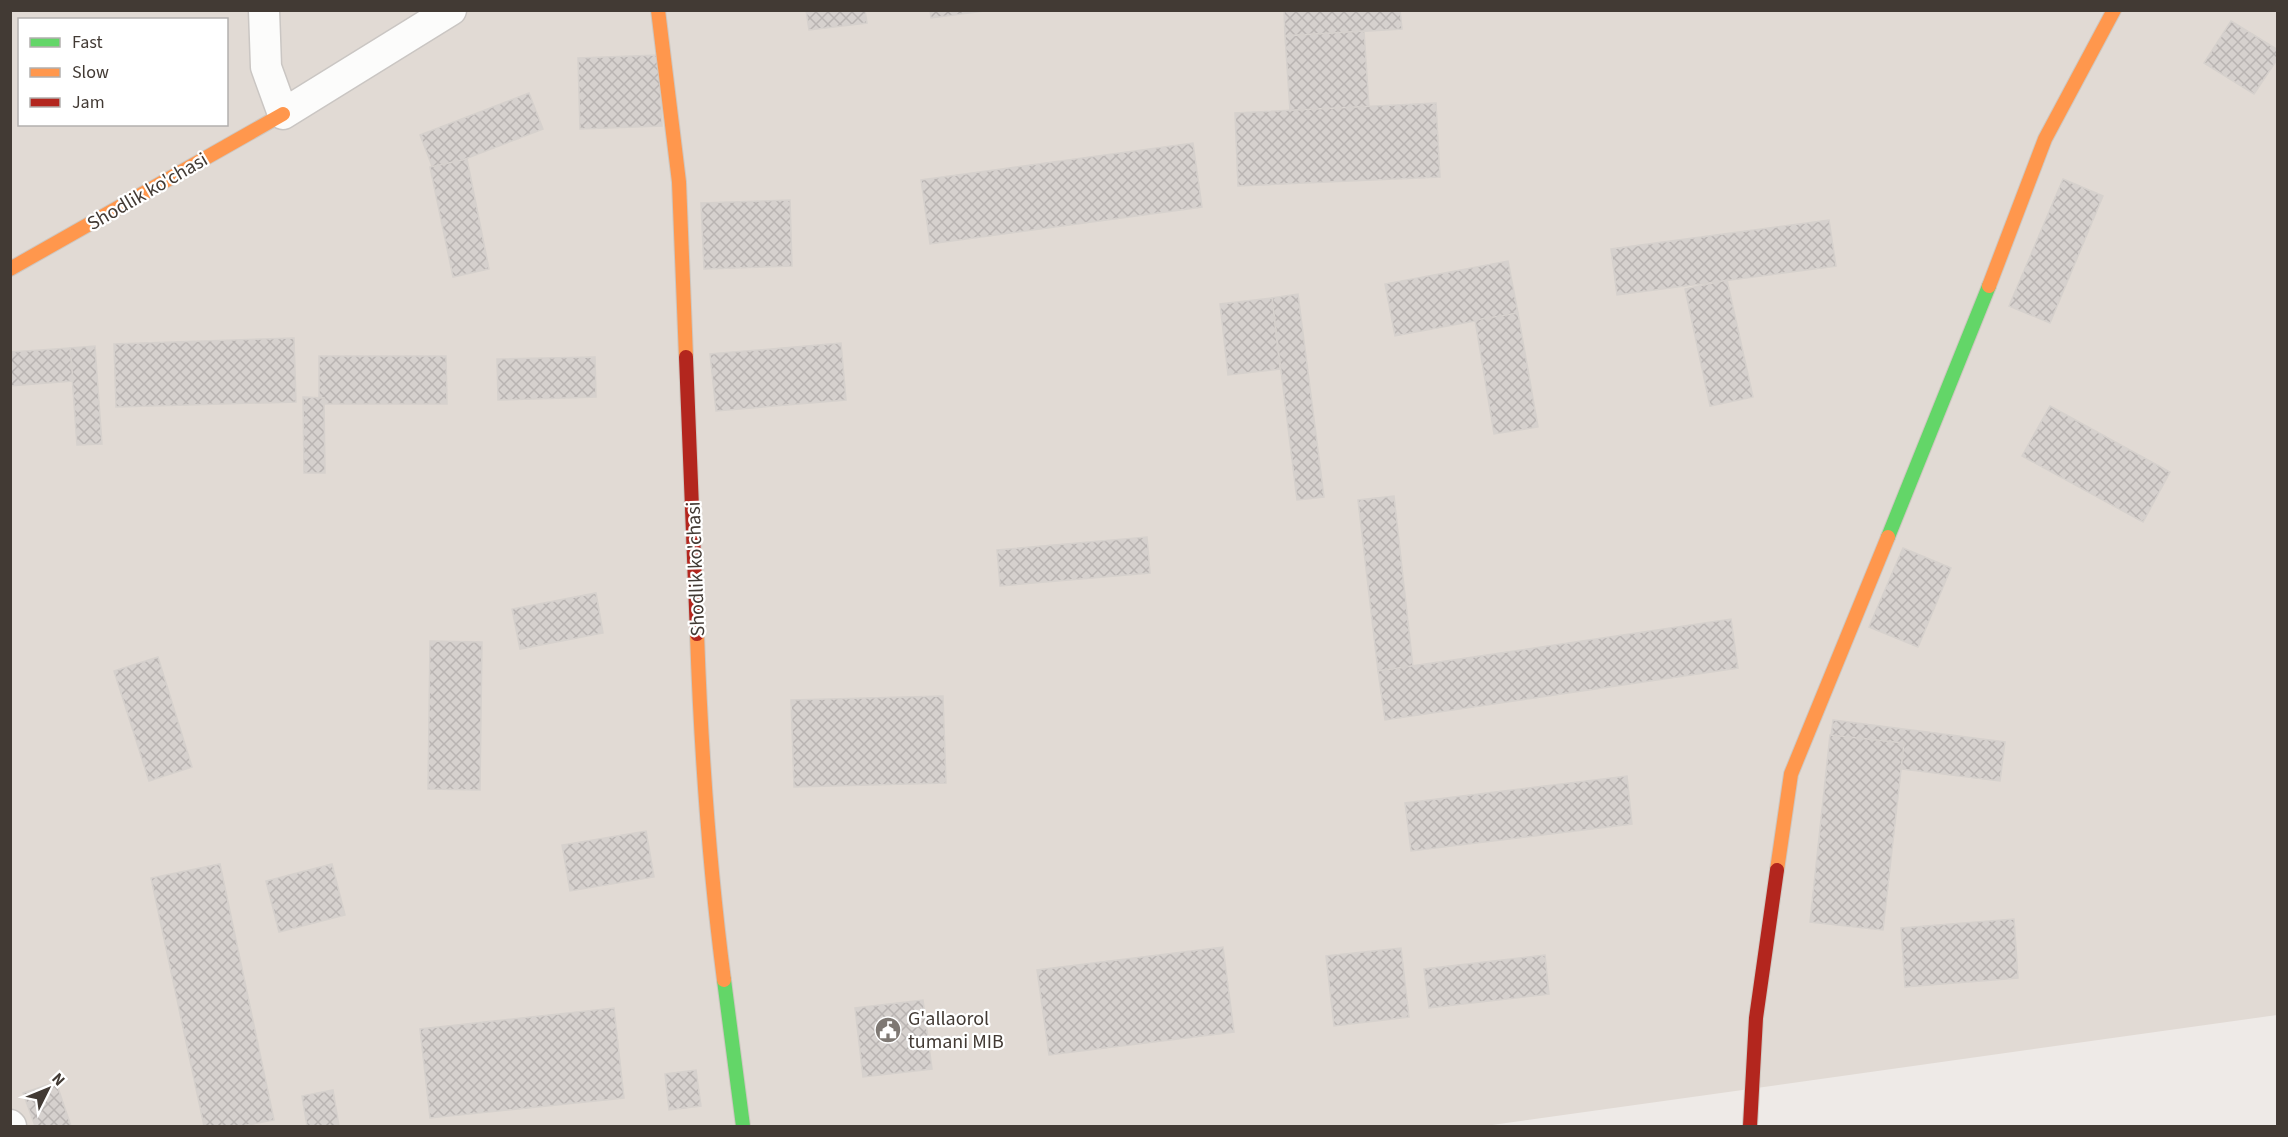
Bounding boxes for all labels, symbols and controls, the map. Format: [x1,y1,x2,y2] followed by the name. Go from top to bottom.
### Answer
[18,18,228,126] legend
[72,30,103,55] text: Fast
[72,60,109,85] text: Slow
[72,90,105,115] text: Jam
[82,146,213,238] street label: Shodlik ko'chasi
[680,501,712,637] street label: Shodlik ko'chasi
[908,1005,1004,1056] place label: G'allaorol tumani MIB
[873,1015,903,1045] public building icon: G'allaorol tumani MIB
[18,1059,78,1119] north arrow
[47,1068,70,1091] text: N

